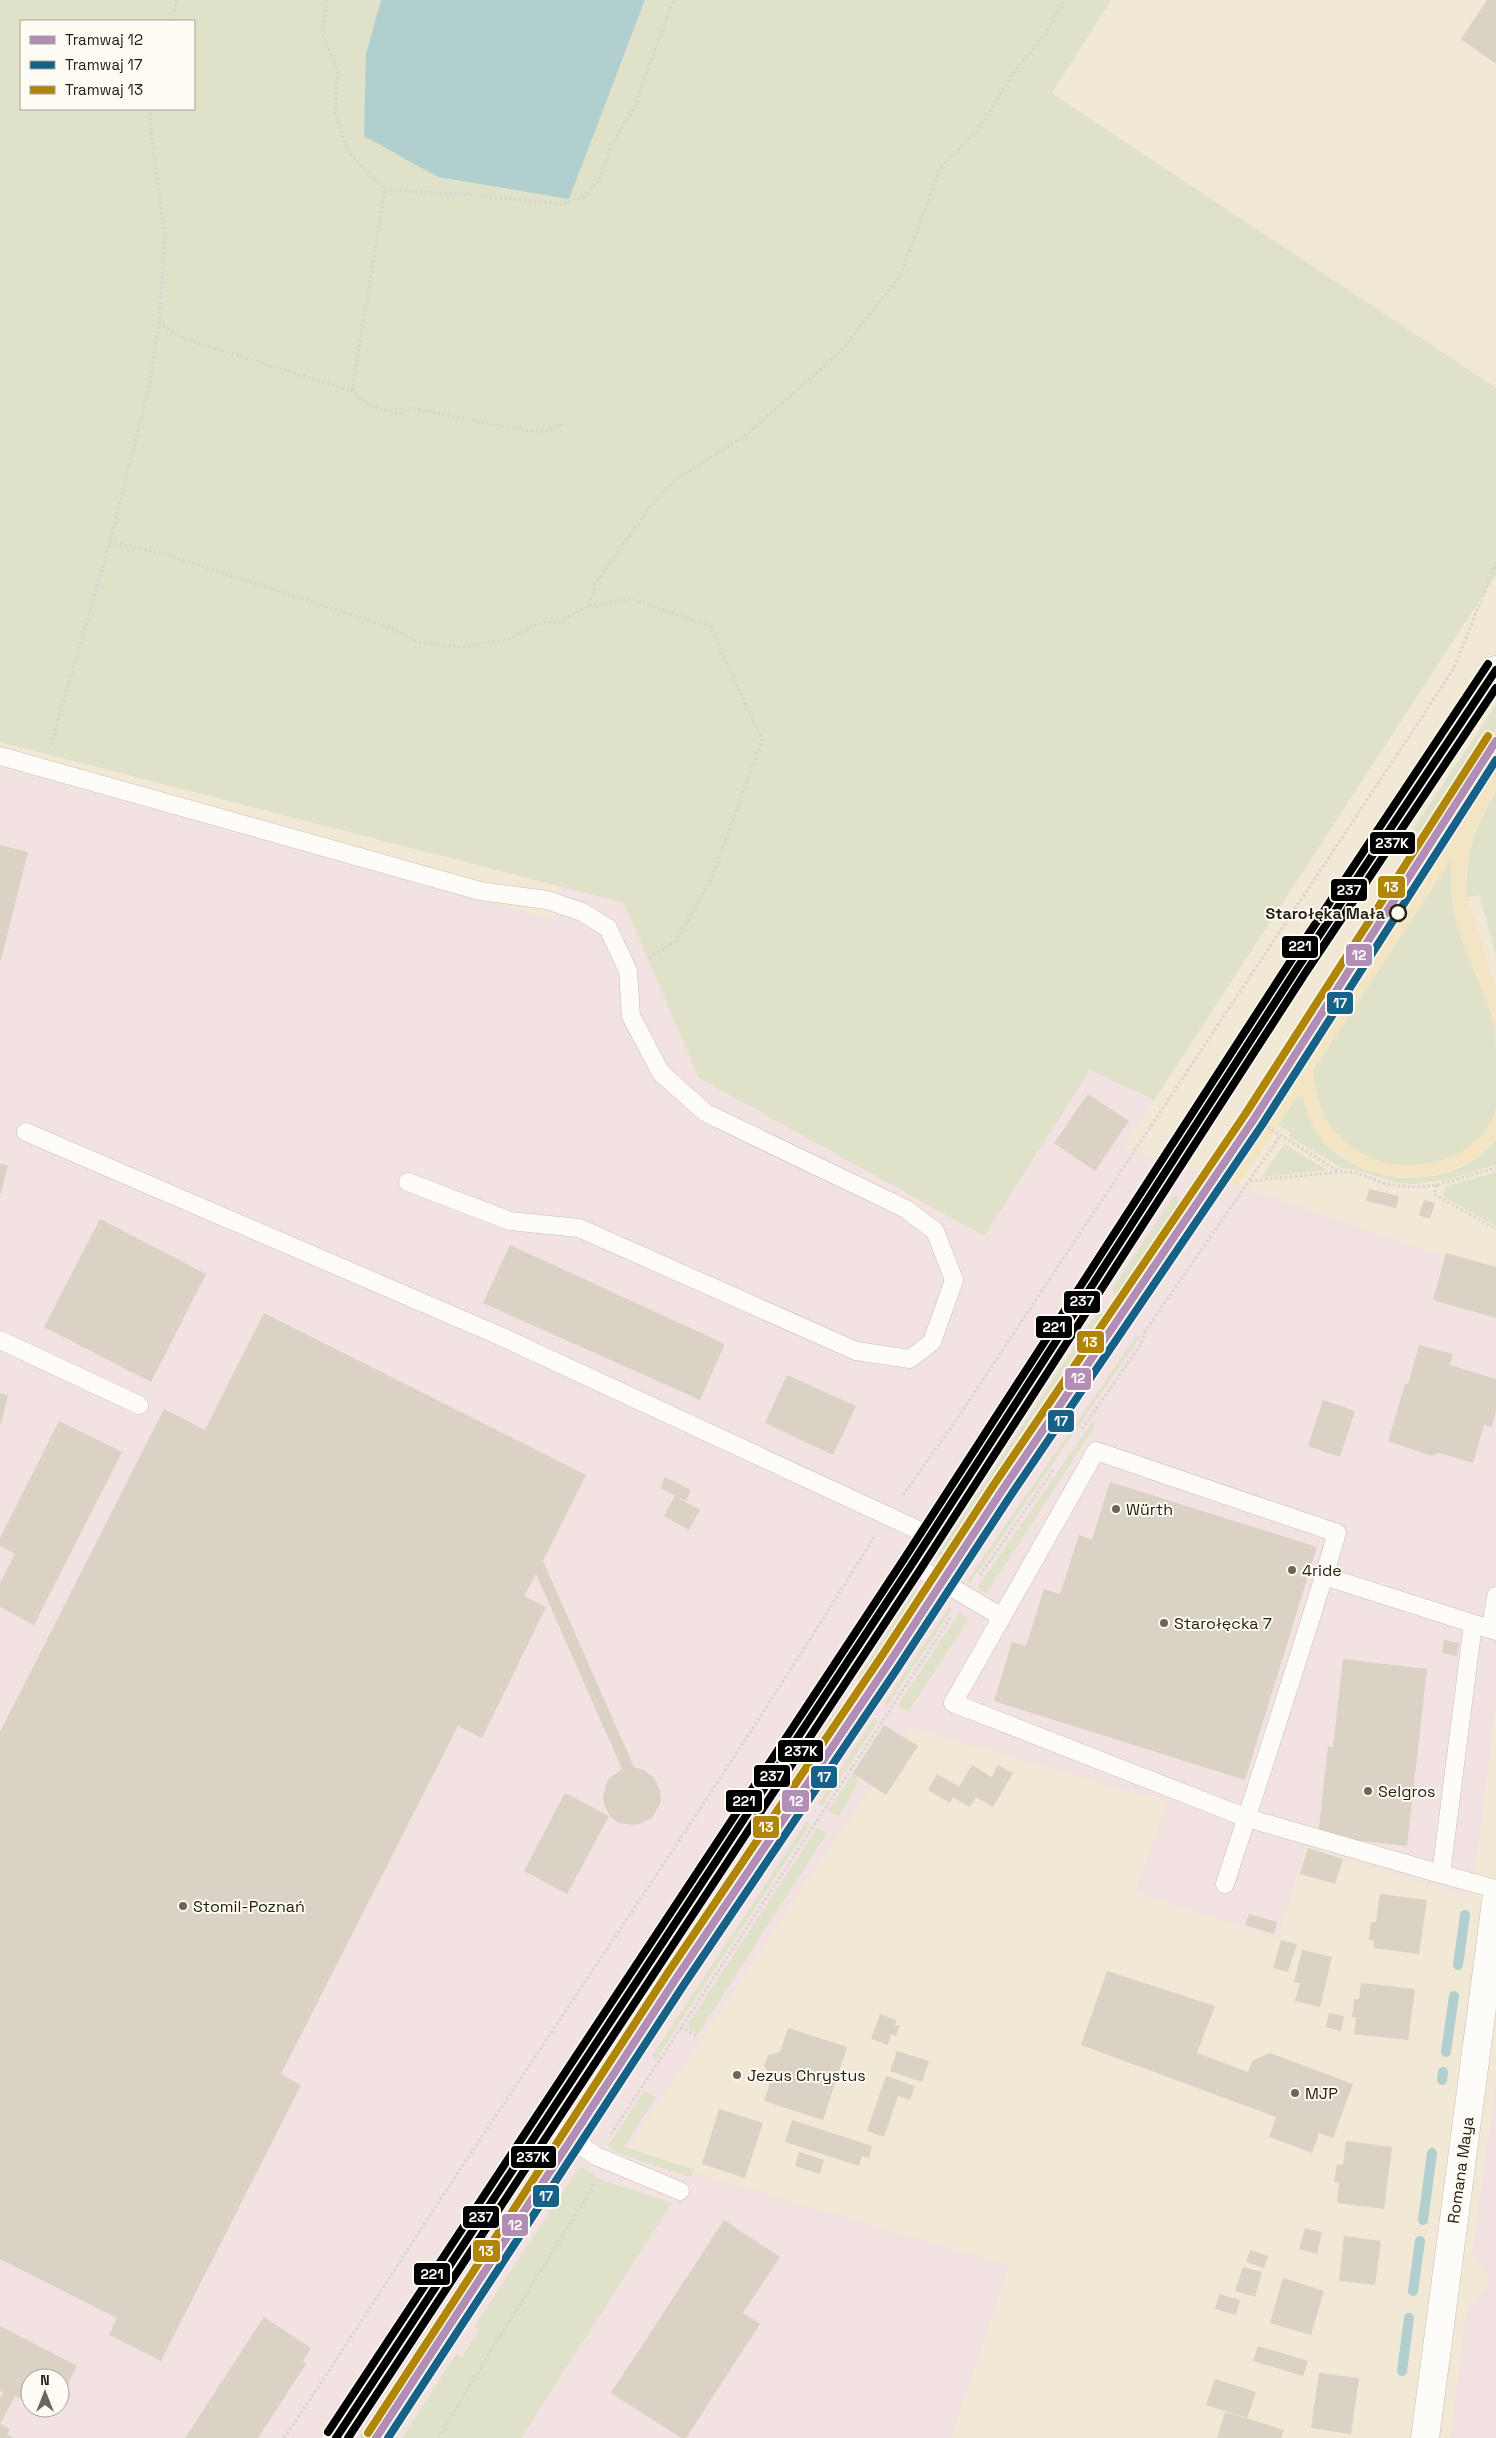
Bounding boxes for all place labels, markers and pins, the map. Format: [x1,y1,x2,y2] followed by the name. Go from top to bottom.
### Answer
[1266,903,1385,924] place label: Starołęka Mała
[1389,904,1407,922] marker: Starołęka Mała
[1126,1499,1173,1520] place label: Würth
[1110,1503,1122,1515] marker: Würth
[1302,1560,1342,1581] place label: 4ride
[1286,1564,1298,1576] marker: 4ride
[1174,1613,1272,1634] place label: Starołęcka 7
[1158,1617,1170,1629] marker: Starołęcka 7
[1378,1781,1436,1802] place label: Selgros
[1362,1785,1374,1797] marker: Selgros
[193,1896,305,1917] place label: Stomil-Poznań
[177,1900,189,1912] marker: Stomil-Poznań
[747,2065,866,2086] place label: Jezus Chrystus
[731,2069,743,2081] marker: Jezus Chrystus
[1305,2083,1338,2104] place label: MJP
[1289,2087,1301,2099] marker: MJP

